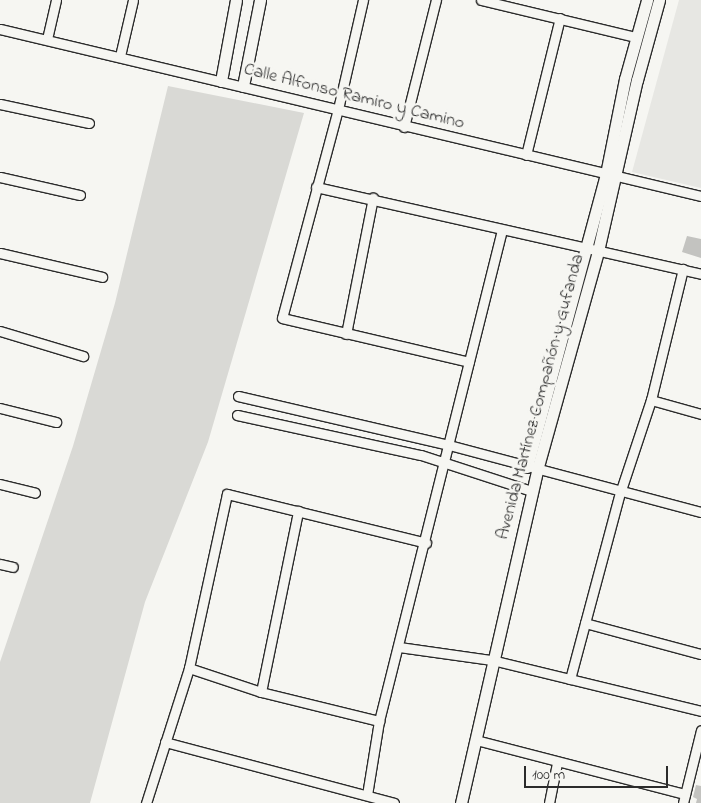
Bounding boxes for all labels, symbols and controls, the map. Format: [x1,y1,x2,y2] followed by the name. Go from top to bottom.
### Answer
[241,59,467,135] street label: Calle Alfonso Ramiro y Camino
[492,252,590,542] street label: Avenida Martínez Compañón y Gufanda
[526,756,670,788] scale bar
[532,764,565,786] text: 100 m

